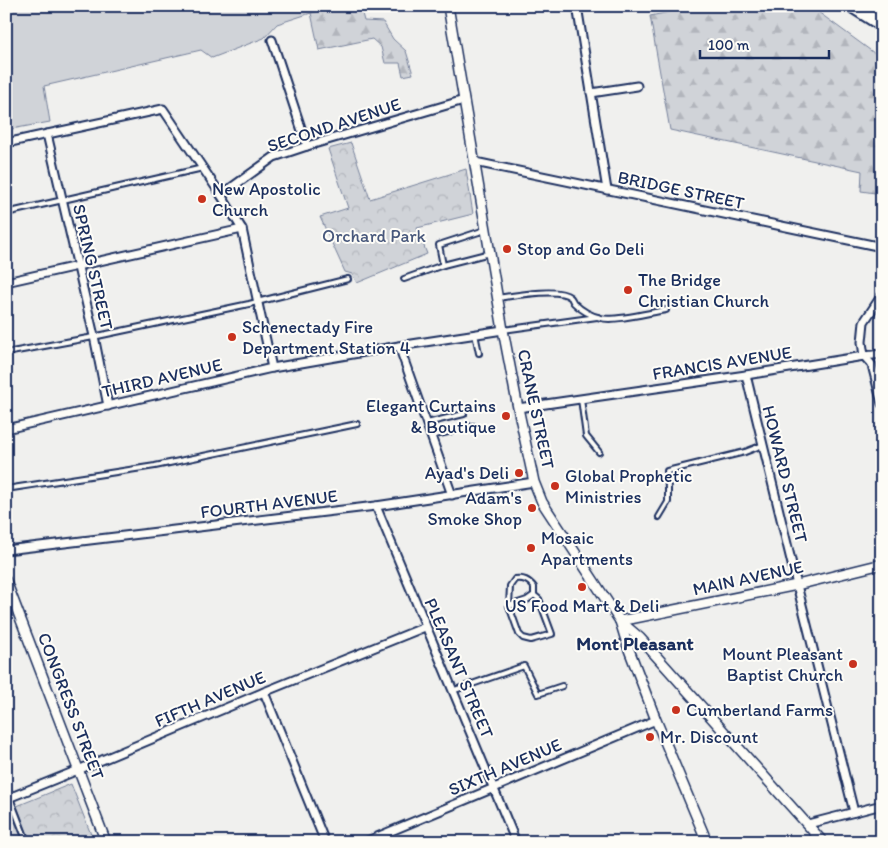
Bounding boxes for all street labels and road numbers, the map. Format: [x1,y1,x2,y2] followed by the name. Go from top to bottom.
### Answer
[265,93,403,157] street label: SECOND AVENUE
[616,166,746,214] street label: BRIDGE STREET
[68,202,118,332] street label: SPRING STREET
[651,341,793,385] street label: FRANCIS AVENUE
[513,347,559,471] street label: CRANE STREET
[100,353,224,403] street label: THIRD AVENUE
[757,403,813,545] street label: HOWARD STREET
[199,485,339,523] street label: FOURTH AVENUE
[691,556,805,600] street label: MAIN AVENUE
[420,595,498,741] street label: PLEASANT STREET
[33,629,109,783] street label: CONGRESS STREET
[151,666,269,732] street label: FIFTH AVENUE
[445,733,565,801] street label: SIXTH AVENUE

